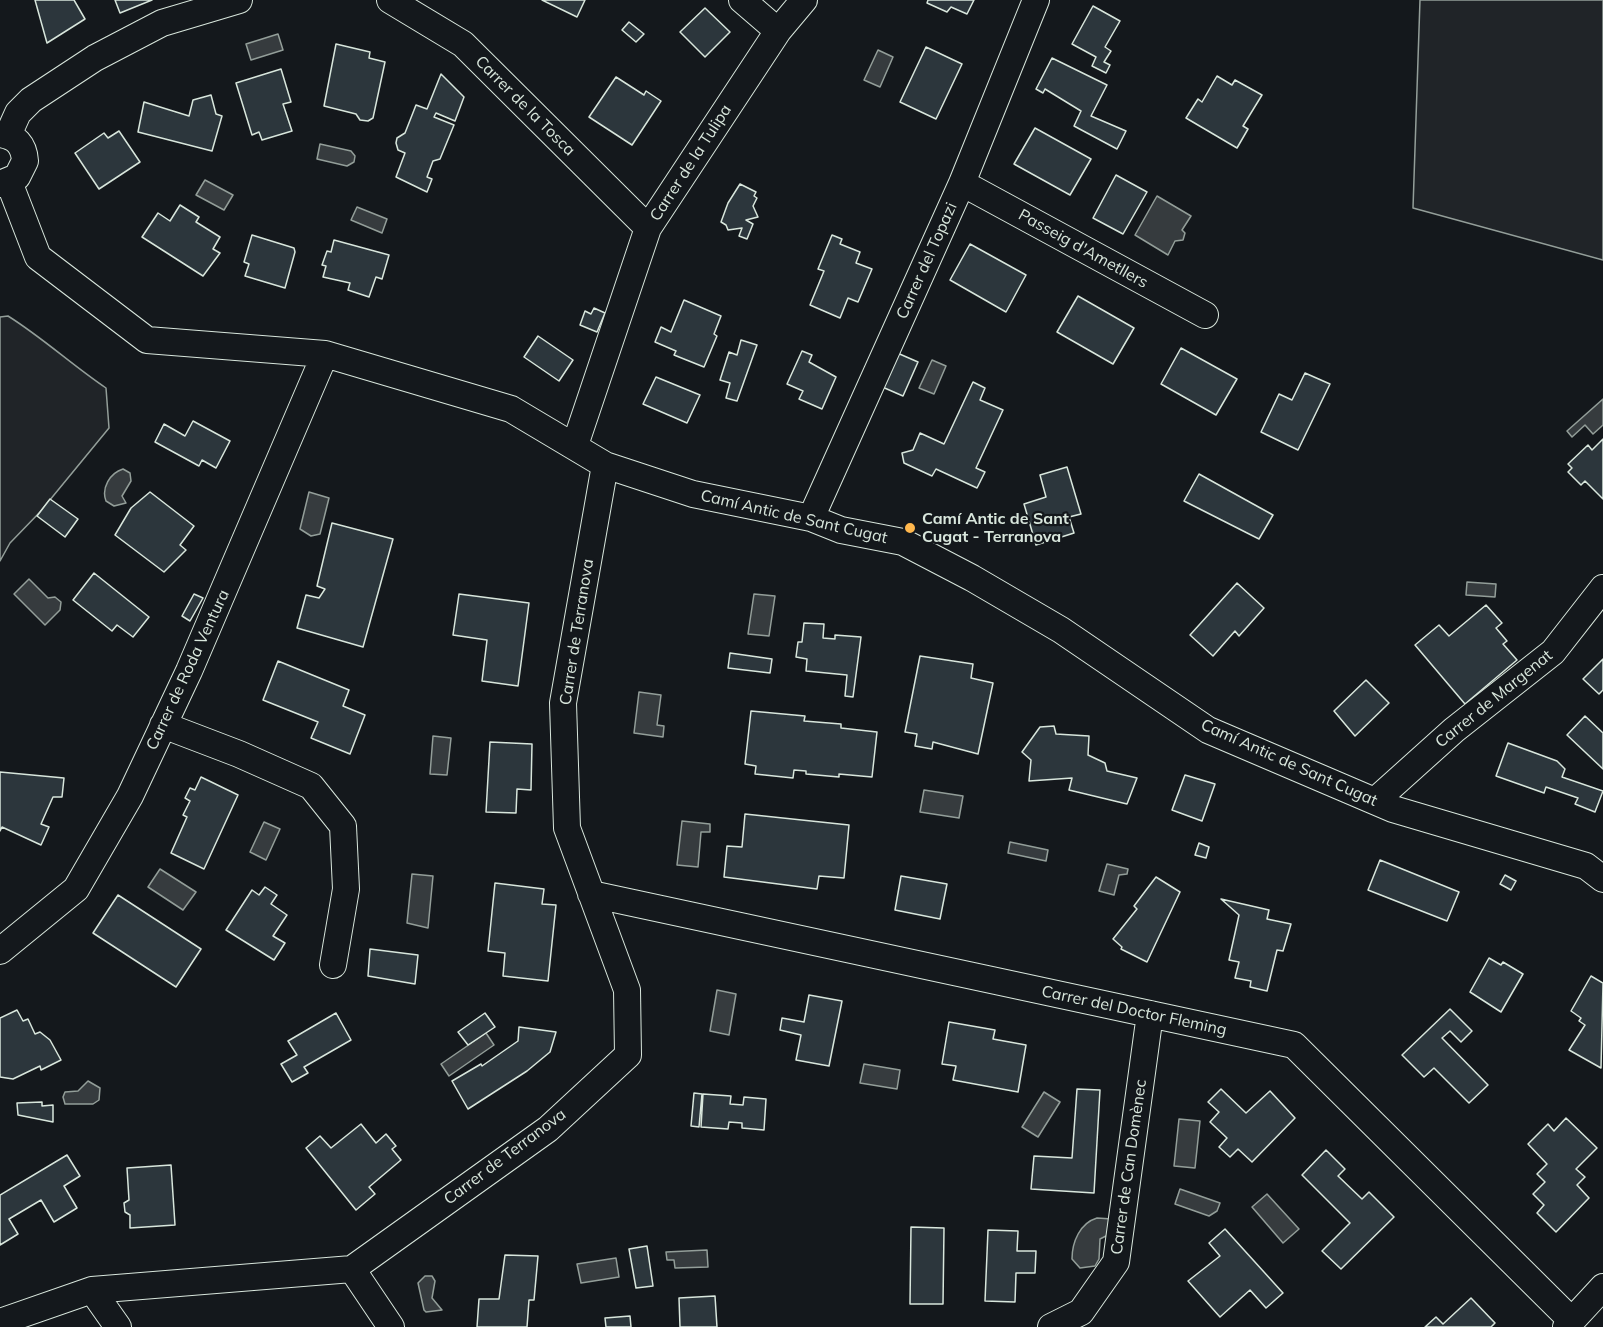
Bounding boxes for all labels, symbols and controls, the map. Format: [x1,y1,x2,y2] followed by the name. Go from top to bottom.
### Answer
[471,52,579,160] street label: Carrer de la Tosca
[646,101,736,225] street label: Carrer de la Tulipa
[893,200,961,322] street label: Carrer del Topazi
[1015,205,1151,293] street label: Passeig d'Ametllers
[699,486,889,548] street label: Camí Antic de Sant Cugat
[922,509,1069,547] place label: Camí Antic de Sant Cugat - Terranova
[903,521,917,535] marker: Camí Antic de Sant Cugat - Terranova
[556,558,598,706] street label: Carrer de Terranova
[142,587,234,753] street label: Carrer de Roda Ventura
[1432,646,1556,752] street label: Carrer de Margenat
[1198,715,1380,811] street label: Camí Antic de Sant Cugat
[1040,982,1228,1040] street label: Carrer del Doctor Fleming
[1107,1078,1151,1256] street label: Carrer de Can Domènec
[440,1105,570,1209] street label: Carrer de Terranova

